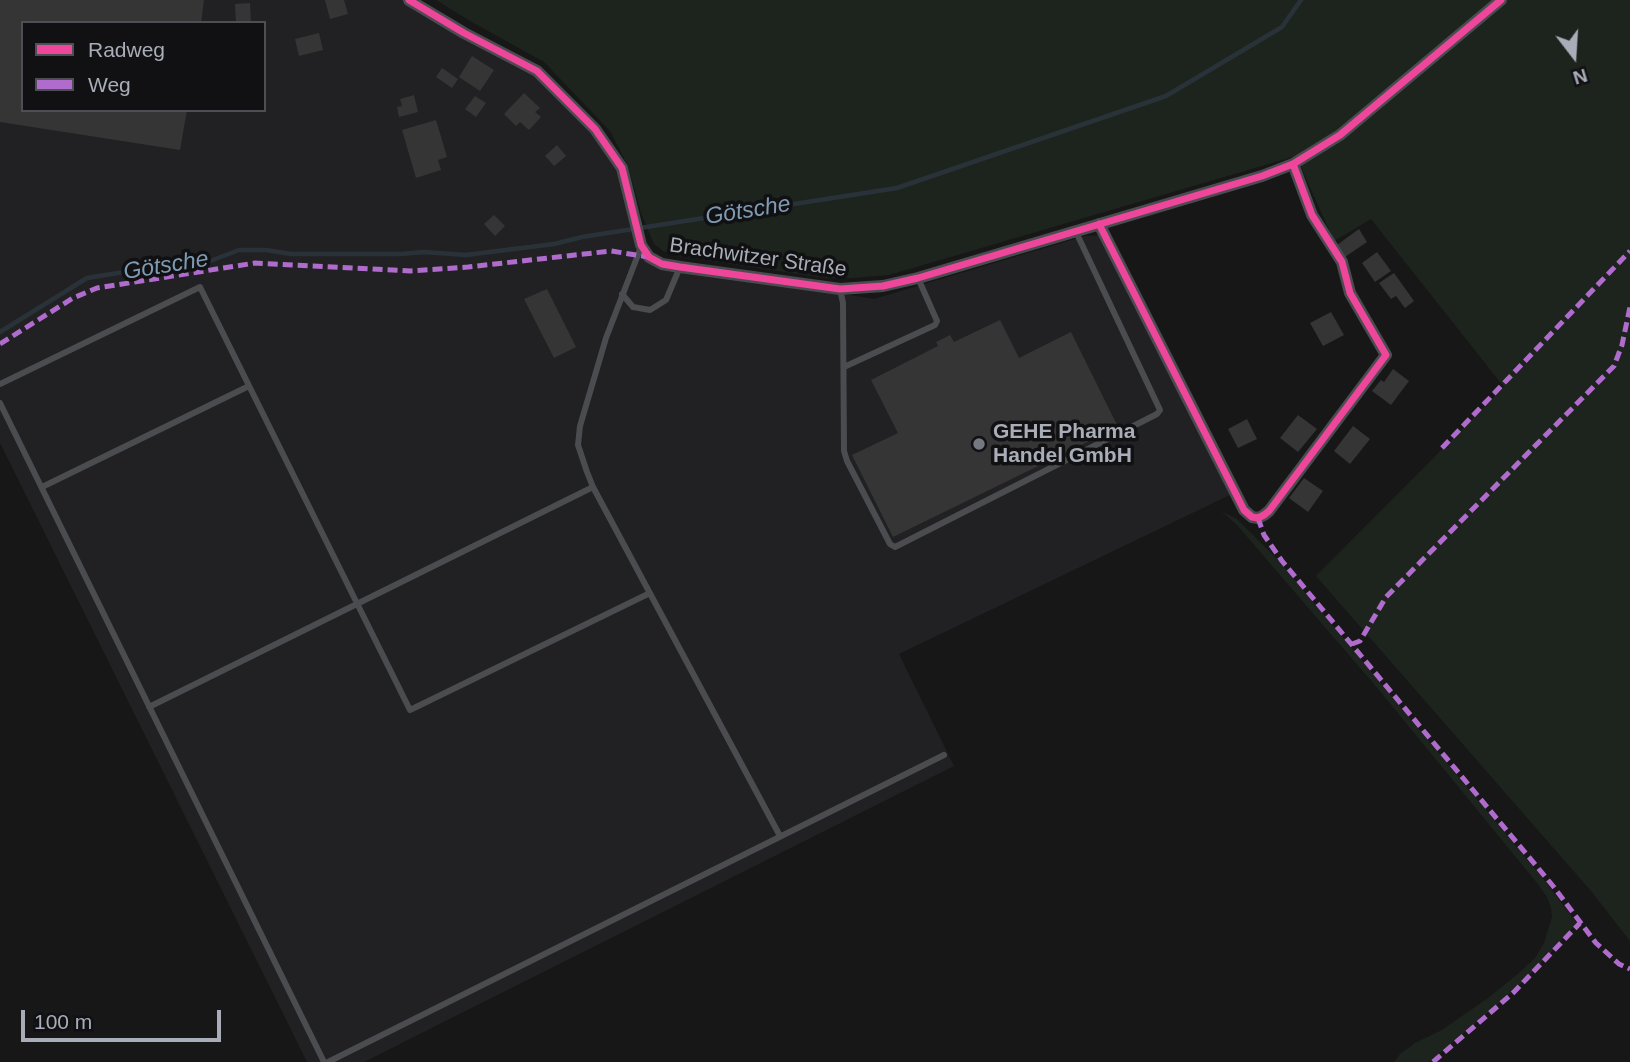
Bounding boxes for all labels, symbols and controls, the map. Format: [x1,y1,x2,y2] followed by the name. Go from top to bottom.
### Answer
[21,21,266,112] legend
[1539,21,1609,91] north arrow
[88,38,165,61] text: Radweg
[1571,65,1590,89] text: N
[88,73,131,96] text: Weg
[704,191,792,231] water label: Götsche
[668,233,848,283] street label: Brachwitzer Straße
[122,246,210,286] water label: Götsche
[993,419,1135,469] place label: GEHE Pharma Handel GmbH
[971,436,987,452] marker: GEHE Pharma Handel GmbH
[24,996,224,1040] scale bar
[34,1010,92,1033] text: 100 m

